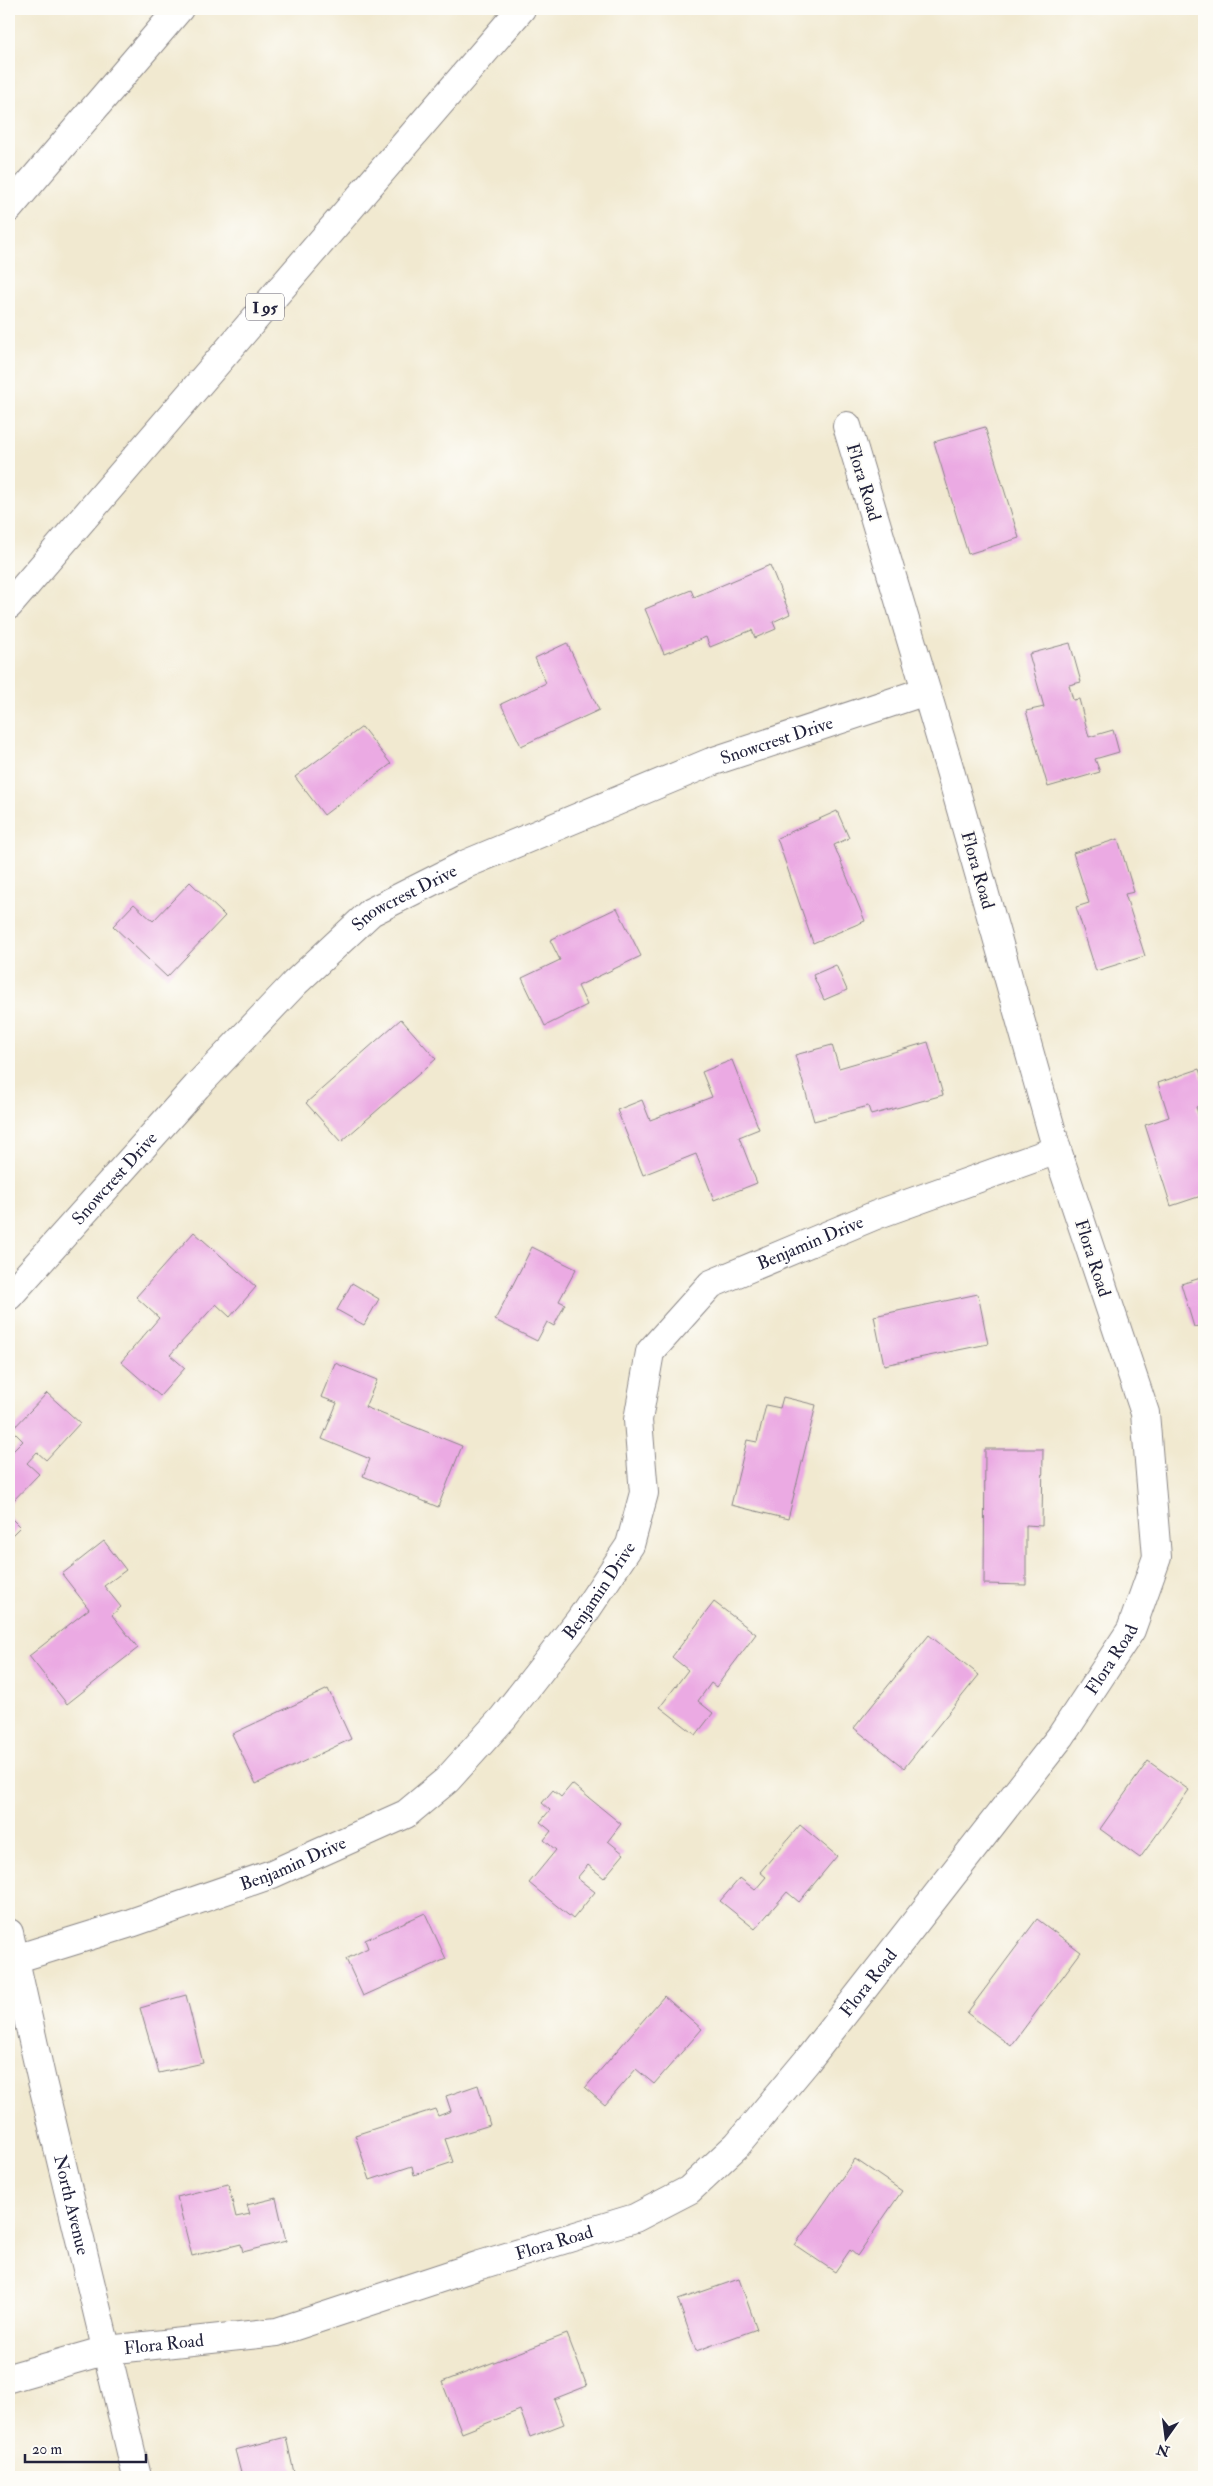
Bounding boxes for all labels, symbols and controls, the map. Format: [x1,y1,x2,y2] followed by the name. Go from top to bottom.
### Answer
[246,294,284,320] road number: I 95
[841,441,886,524] street label: Flora Road
[718,711,837,770] street label: Snowcrest Drive
[955,829,1000,912] street label: Flora Road
[347,859,461,936] street label: Snowcrest Drive
[67,1127,163,1230] street label: Snowcrest Drive
[754,1210,867,1275] street label: Benjamin Drive
[1069,1217,1116,1300] street label: Flora Road
[558,1537,641,1644] street label: Benjamin Drive
[1080,1622,1144,1699] street label: Flora Road
[237,1831,350,1896] street label: Benjamin Drive
[835,1944,902,2022] street label: Flora Road
[48,2153,94,2258] street label: North Avenue
[513,2220,596,2266] street label: Flora Road
[123,2329,205,2360] street label: Flora Road
[1140,2414,1190,2464] north arrow
[25,2431,146,2463] scale bar
[32,2440,62,2459] text: 20 m
[1154,2440,1172,2460] text: N

